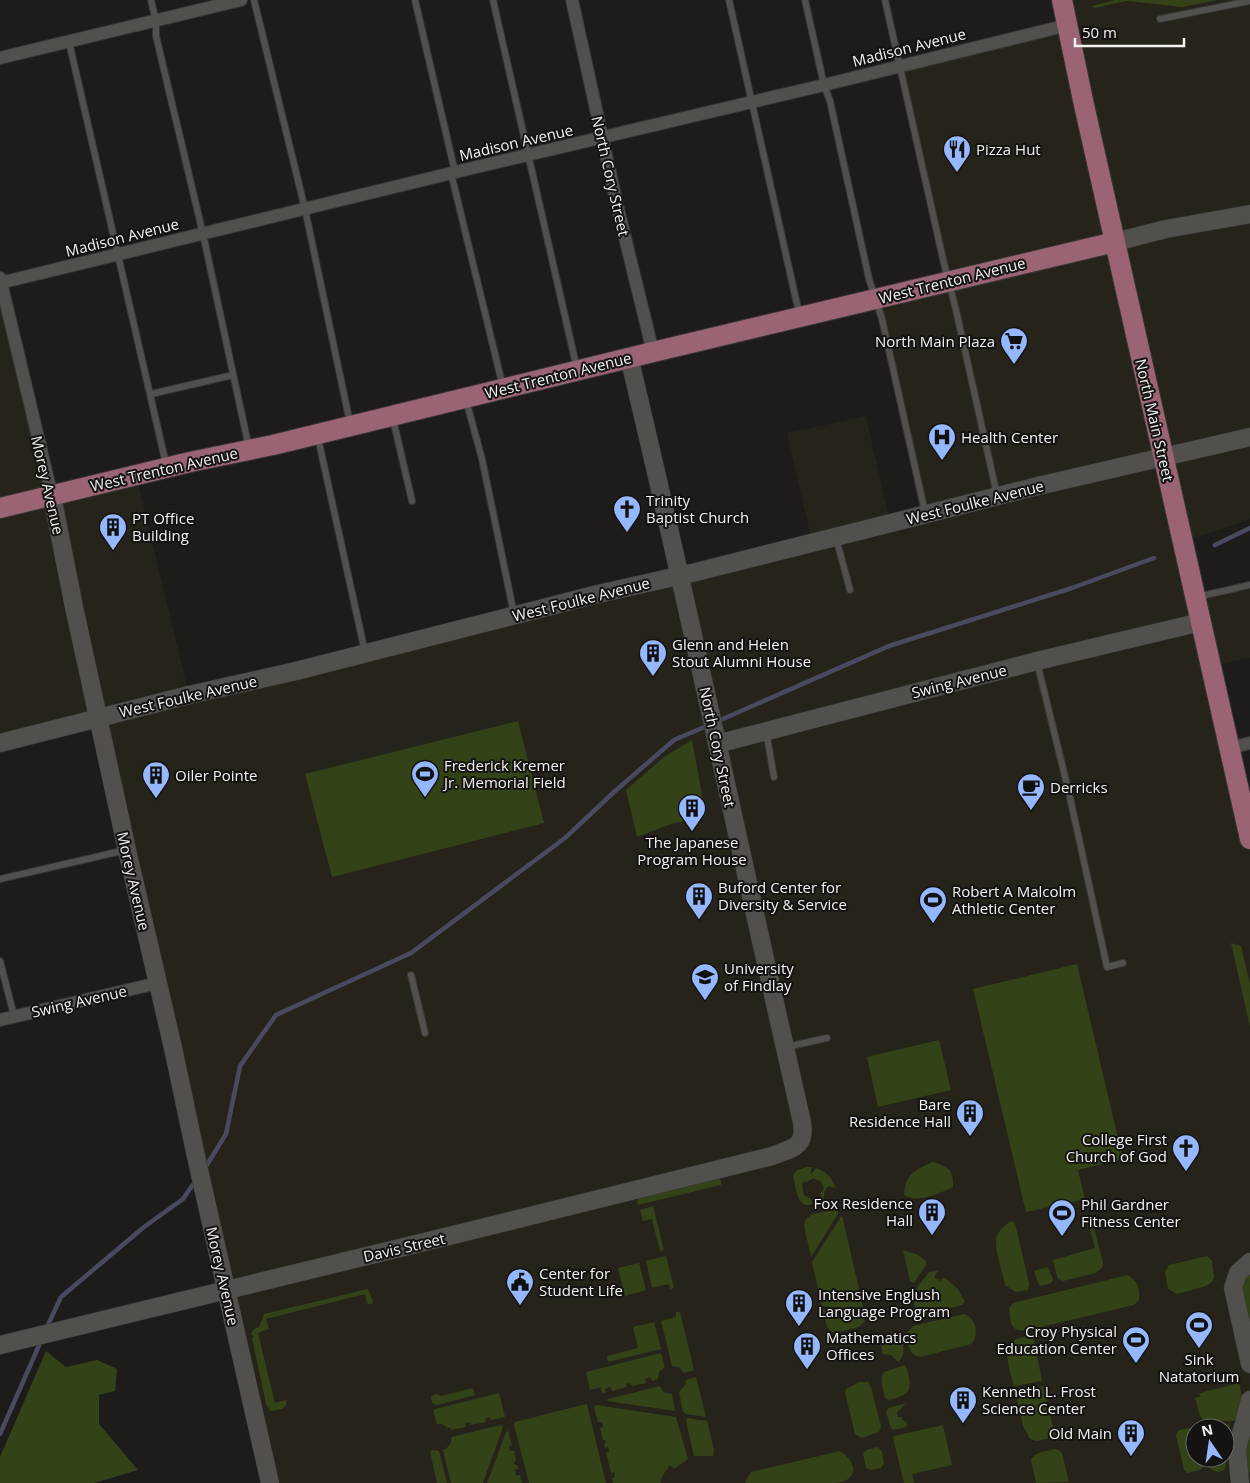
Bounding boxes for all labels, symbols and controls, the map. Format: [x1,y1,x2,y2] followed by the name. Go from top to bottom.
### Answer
[1075,15,1184,47] scale bar
[1082,22,1117,42] text: 50 m
[850,23,968,71] street label: Madison Avenue
[587,114,635,238] street label: North Cory Street
[457,119,575,165] street label: Madison Avenue
[942,134,972,173] restaurant icon: Pizza Hut
[976,139,1041,159] place label: Pizza Hut
[63,213,181,261] street label: Madison Avenue
[877,252,1027,308] street label: West Trenton Avenue
[999,326,1029,365] supermarket icon: North Main Plaza
[875,331,995,351] place label: North Main Plaza
[483,347,633,403] street label: West Trenton Avenue
[1131,357,1179,483] street label: North Main Street
[927,422,957,461] hospital icon: Health Center
[961,427,1058,447] place label: Health Center
[27,434,69,536] street label: Morey Avenue
[88,442,240,496] street label: West Trenton Avenue
[904,475,1046,529] street label: West Foulke Avenue
[646,490,749,527] place label: Trinity Baptist Church
[612,494,642,533] church icon: Trinity Baptist Church
[132,508,194,545] place label: PT Office Building
[98,512,128,551] building icon: PT Office Building
[510,572,652,626] street label: West Foulke Avenue
[672,634,811,671] place label: Glenn and Helen Stout Alumni House
[638,638,668,677] building icon: Glenn and Helen Stout Alumni House
[909,660,1009,702] street label: Swing Avenue
[117,670,259,722] street label: West Foulke Avenue
[695,685,741,809] street label: North Cory Street
[442,755,566,792] place label: Frederick Kremer Jr. Memorial Field
[410,759,440,798] sports icon: Frederick Kremer Jr. Memorial Field
[141,760,171,799] building icon: Oiler Pointe
[175,765,258,785] place label: Oiler Pointe
[1016,772,1046,811] cafe icon: Derricks
[1050,777,1108,797] place label: Derricks
[677,793,707,832] building icon: The Japanese Program House
[113,830,155,932] street label: Morey Avenue
[637,832,747,869] place label: The Japanese Program House
[718,877,847,914] place label: Buford Center for Diversity & Service
[684,881,714,920] building icon: Buford Center for Diversity & Service
[952,881,1076,918] place label: Robert A Malcolm Athletic Center
[918,885,948,924] sports icon: Robert A Malcolm Athletic Center
[724,958,794,995] place label: University of Findlay
[690,962,720,1001] school or university icon: University of Findlay
[29,980,129,1022] street label: Swing Avenue
[849,1094,951,1131] place label: Bare Residence Hall
[955,1098,985,1137] building icon: Bare Residence Hall
[1066,1129,1167,1166] place label: College First Church of God
[1171,1133,1201,1172] church icon: College First Church of God
[813,1193,913,1230] place label: Fox Residence Hall
[1081,1194,1181,1231] place label: Phil Gardner Fitness Center
[917,1197,947,1236] building icon: Fox Residence Hall
[1047,1198,1077,1237] sports icon: Phil Gardner Fitness Center
[202,1225,244,1327] street label: Morey Avenue
[361,1228,447,1266] street label: Davis Street
[539,1263,623,1300] place label: Center for Student Life
[505,1267,535,1306] public building icon: Center for Student Life
[818,1284,950,1321] place label: Intensive Englush Language Program
[784,1288,814,1327] building icon: Intensive Englush Language Program
[1184,1310,1214,1349] sports icon: Sink Natatorium
[997,1321,1117,1358] place label: Croy Physical Education Center
[1121,1325,1151,1364] sports icon: Croy Physical Education Center
[826,1327,916,1364] place label: Mathematics Offices
[792,1331,822,1370] building icon: Mathematics Offices
[1159,1349,1239,1386] place label: Sink Natatorium
[982,1381,1096,1418] place label: Kenneth L. Frost Science Center
[948,1385,978,1424] building icon: Kenneth L. Frost Science Center
[1116,1418,1146,1457] building icon: Old Main
[1185,1418,1235,1468] north arrow
[1199,1419,1215,1440] text: N
[1049,1423,1112,1443] place label: Old Main

